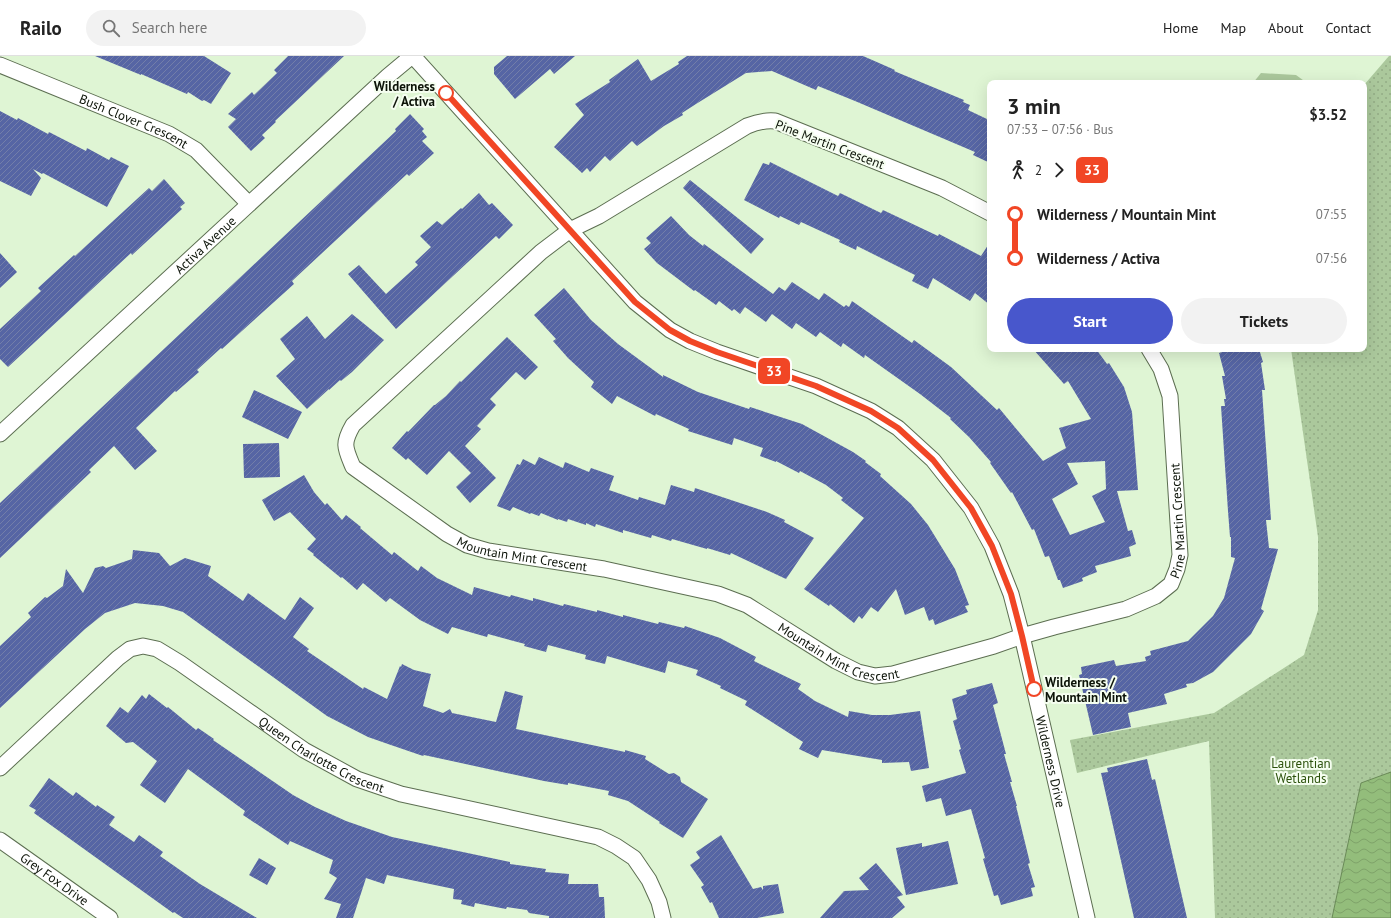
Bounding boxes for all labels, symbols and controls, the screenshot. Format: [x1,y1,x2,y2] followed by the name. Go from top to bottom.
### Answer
[86,10,366,46] search box
[20,16,62,40] text: Railo
[100,17,122,39] icon: search
[132,18,207,37] text: Search here
[1163,19,1198,37] text: Home
[1220,19,1246,37] text: Map
[1268,19,1304,37] text: About
[1326,19,1371,37] text: Contact
[374,78,435,110] place label: Wilderness / Activa
[438,85,454,101] marker: Wilderness / Activa
[77,90,192,153] street label: Bush Clover Crescent
[1007,92,1061,120] text: 3 min
[1309,105,1347,124] text: $3.52
[773,116,887,173] street label: Pine Martin Crescent
[1007,121,1113,138] text: 07:53 – 07:56 · Bus
[1007,159,1029,181] icon: walk
[1048,159,1070,181] icon: forward
[1084,161,1100,179] text: 33
[1035,162,1042,179] text: 2
[1037,205,1216,224] text: Wilderness / Mountain Mint
[1316,206,1347,223] text: 07:55
[171,213,240,278] street label: Activa Avenue
[1037,249,1160,268] text: Wilderness / Activa
[1316,250,1347,267] text: 07:56
[1007,298,1173,344] button: Start
[1181,298,1347,344] button: Tickets
[756,358,792,384] line badge: 33
[766,362,782,380] text: 33
[1166,462,1189,581] street label: Pine Martin Crescent
[454,533,589,575] street label: Mountain Mint Crescent
[775,619,902,685] street label: Mountain Mint Crescent
[1045,674,1127,706] place label: Wilderness / Mountain Mint
[1026,681,1042,697] marker: Wilderness / Mountain Mint
[255,713,387,797] street label: Queen Charlotte Crescent
[1032,714,1069,809] street label: Wilderness Drive
[1271,755,1331,787] park label: Laurentian Wetlands
[17,849,92,909] street label: Grey Fox Drive

